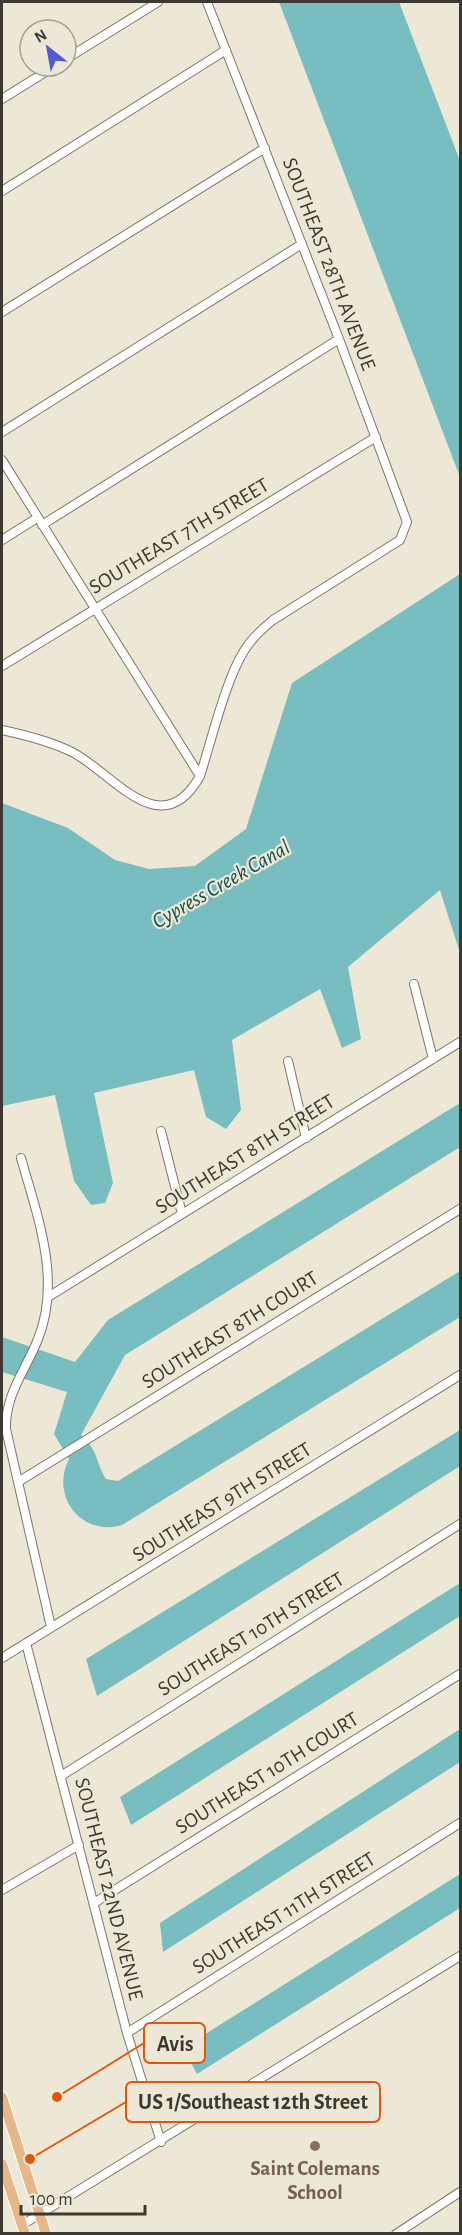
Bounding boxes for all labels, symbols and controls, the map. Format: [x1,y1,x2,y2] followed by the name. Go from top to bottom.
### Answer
[18,18,78,78] north arrow
[32,26,50,46] text: N
[279,155,379,373] street label: SOUTHEAST 28TH AVENUE
[85,474,273,598] street label: SOUTHEAST 7TH STREET
[148,836,294,933] water label: Cypress Creek Canal
[152,1090,338,1218] street label: SOUTHEAST 8TH STREET
[138,1267,322,1393] street label: SOUTHEAST 8TH COURT
[129,1438,315,1566] street label: SOUTHEAST 9TH STREET
[154,1568,348,1700] street label: SOUTHEAST 10TH STREET
[172,1708,362,1838] street label: SOUTHEAST 10TH COURT
[71,1776,147,2002] street label: SOUTHEAST 22ND AVENUE
[189,1848,379,1978] street label: SOUTHEAST 11TH STREET
[144,2023,205,2063] callout: Avis
[157,2033,193,2055] text: Avis
[126,2082,380,2122] callout: US 1/Southeast 12th Street
[138,2091,368,2113] text: US 1/Southeast 12th Street
[308,2139,322,2153] marker: Saint Colemans School
[250,2158,380,2203] place label: Saint Colemans School
[21,2178,146,2216] scale bar
[30,2191,73,2209] text: 100 m

